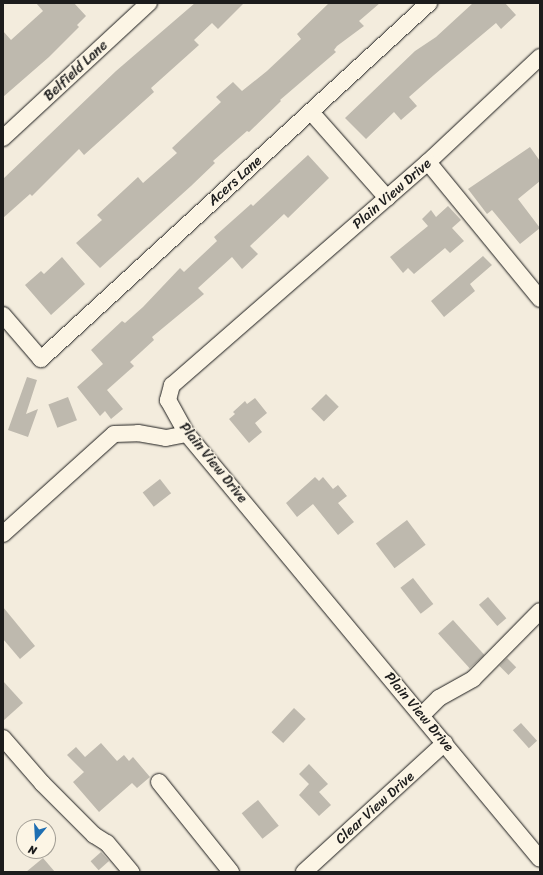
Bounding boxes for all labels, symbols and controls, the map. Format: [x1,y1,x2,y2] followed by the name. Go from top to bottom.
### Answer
[41,37,111,105] street label: Belfield Lane
[205,152,265,210] street label: Acers Lane
[349,155,435,233] street label: Plain View Drive
[175,419,251,507] street label: Plain View Drive
[381,669,457,755] street label: Plain View Drive
[332,768,418,848] street label: Clear View Drive
[16,819,56,859] north arrow
[26,840,39,860] text: N

